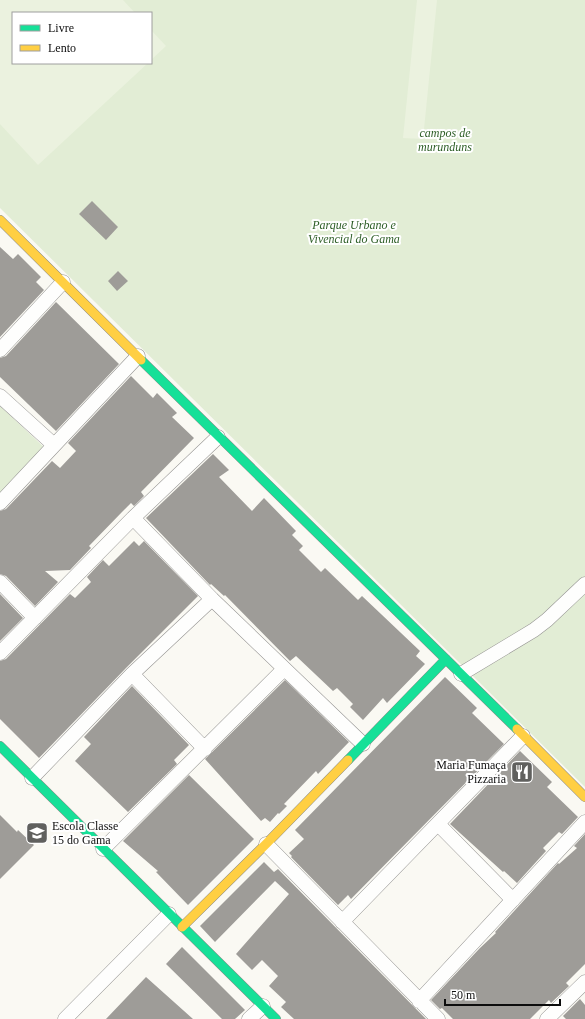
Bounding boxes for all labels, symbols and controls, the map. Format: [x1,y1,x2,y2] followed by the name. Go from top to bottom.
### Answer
[12,12,152,64] legend
[48,21,74,35] text: Livre
[48,41,76,55] text: Lento
[418,126,472,154] park label: campos de murunduns
[308,218,400,246] park label: Parque Urbano e Vivencial do Gama
[436,758,507,786] place label: Maria Fumaça Pizzaria
[509,759,535,785] restaurant icon: Maria Fumaça Pizzaria
[52,819,118,847] place label: Escola Classe 15 do Gama
[24,820,50,846] school or university icon: Escola Classe 15 do Gama
[445,981,560,1007] scale bar
[451,988,476,1002] text: 50 m

